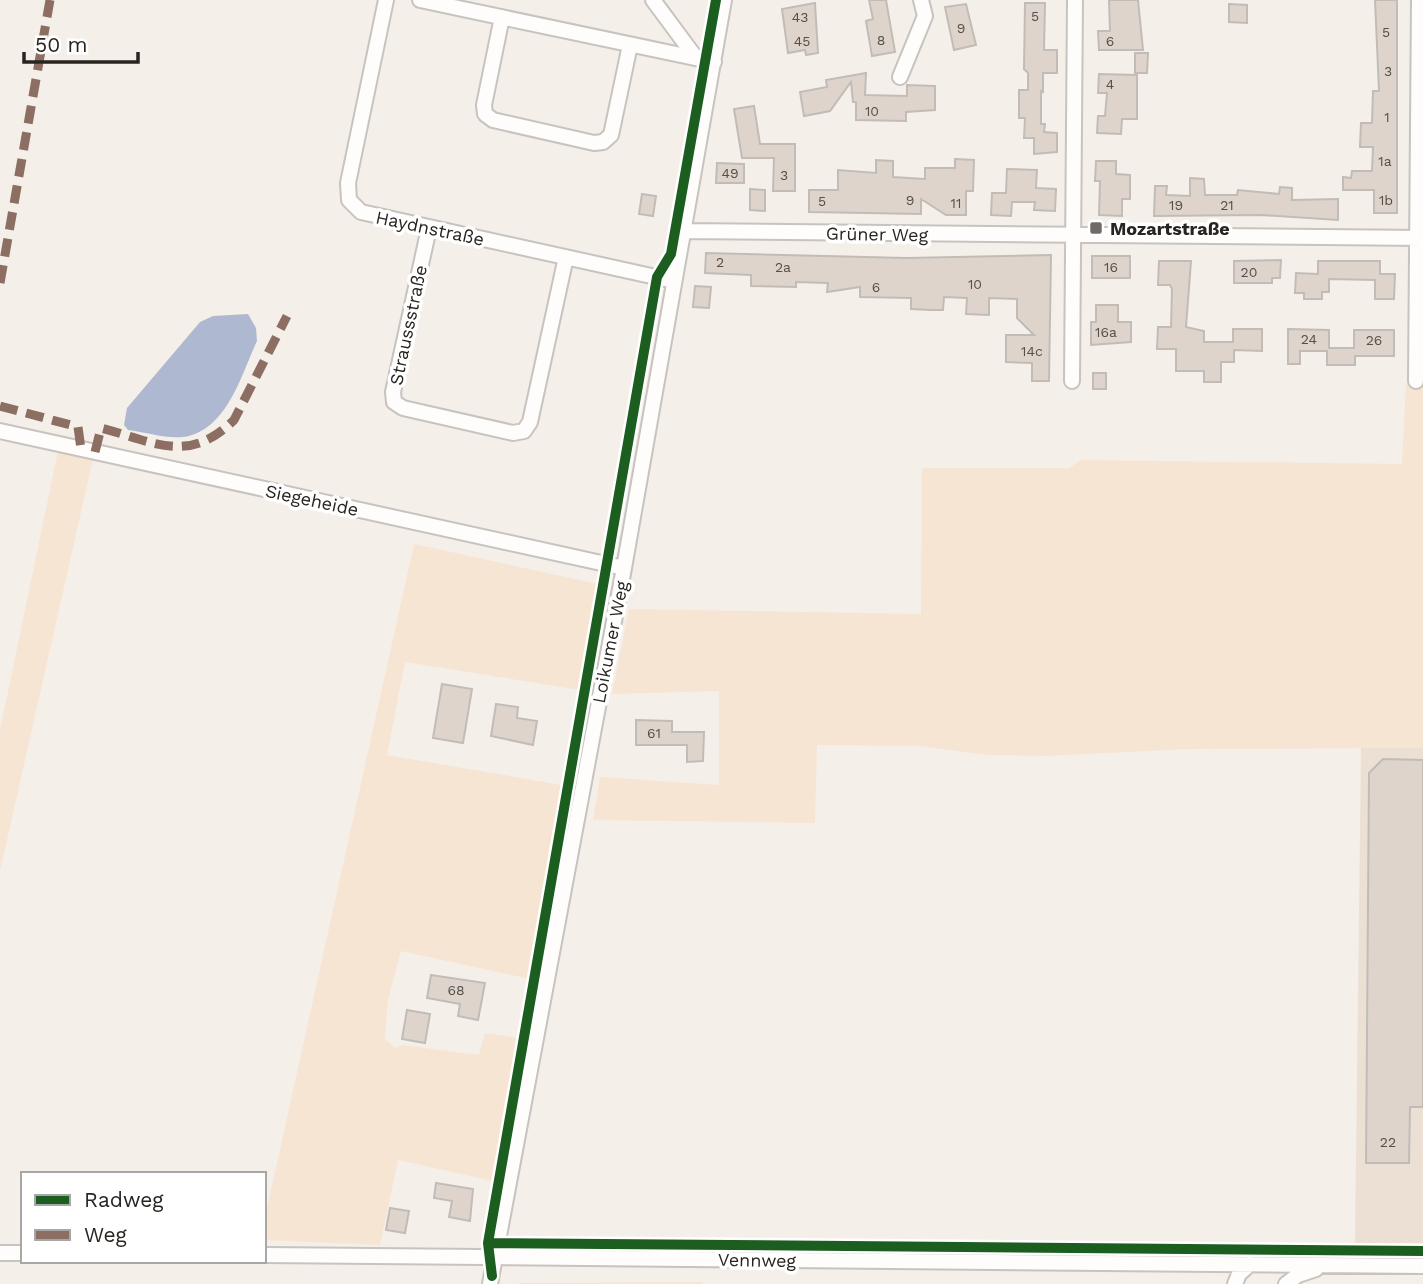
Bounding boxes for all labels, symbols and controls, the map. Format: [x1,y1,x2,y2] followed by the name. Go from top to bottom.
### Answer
[1031,8,1039,24] house number: 5
[792,9,808,25] house number: 43
[957,20,965,36] house number: 9
[24,21,138,65] scale bar
[1382,24,1390,40] house number: 5
[35,32,87,57] text: 50 m
[877,32,885,48] house number: 8
[794,33,810,49] house number: 45
[1106,33,1114,49] house number: 6
[1384,63,1392,79] house number: 3
[1106,76,1114,92] house number: 4
[865,103,879,119] house number: 10
[1384,109,1390,125] house number: 1
[1378,153,1392,169] house number: 1a
[721,165,739,181] house number: 49
[780,167,788,183] house number: 3
[906,192,914,208] house number: 9
[1379,192,1393,208] house number: 1b
[818,193,826,209] house number: 5
[951,195,961,211] house number: 11
[1169,197,1183,213] house number: 19
[1220,197,1234,213] house number: 21
[374,206,486,250] street label: Haydnstraße
[1110,218,1230,239] place label: Mozartstraße
[1088,220,1104,236] marker: Mozartstraße
[826,223,929,245] street label: Grüner Weg
[716,254,724,270] house number: 2
[775,259,791,275] house number: 2a
[1104,259,1118,275] house number: 16
[385,263,431,387] street label: Straussstraße
[1241,264,1257,280] house number: 20
[968,276,982,292] house number: 10
[872,279,880,295] house number: 6
[1095,324,1117,340] house number: 16a
[1301,331,1317,347] house number: 24
[1366,332,1382,348] house number: 26
[1021,343,1043,359] house number: 14c
[264,480,360,520] street label: Siegeheide
[588,579,632,705] street label: Loikumer Weg
[647,725,661,741] house number: 61
[447,982,465,998] house number: 68
[1380,1134,1396,1150] house number: 22
[21,1172,266,1263] legend
[84,1187,164,1212] text: Radweg
[84,1222,128,1247] text: Weg
[718,1249,797,1271] street label: Vennweg

